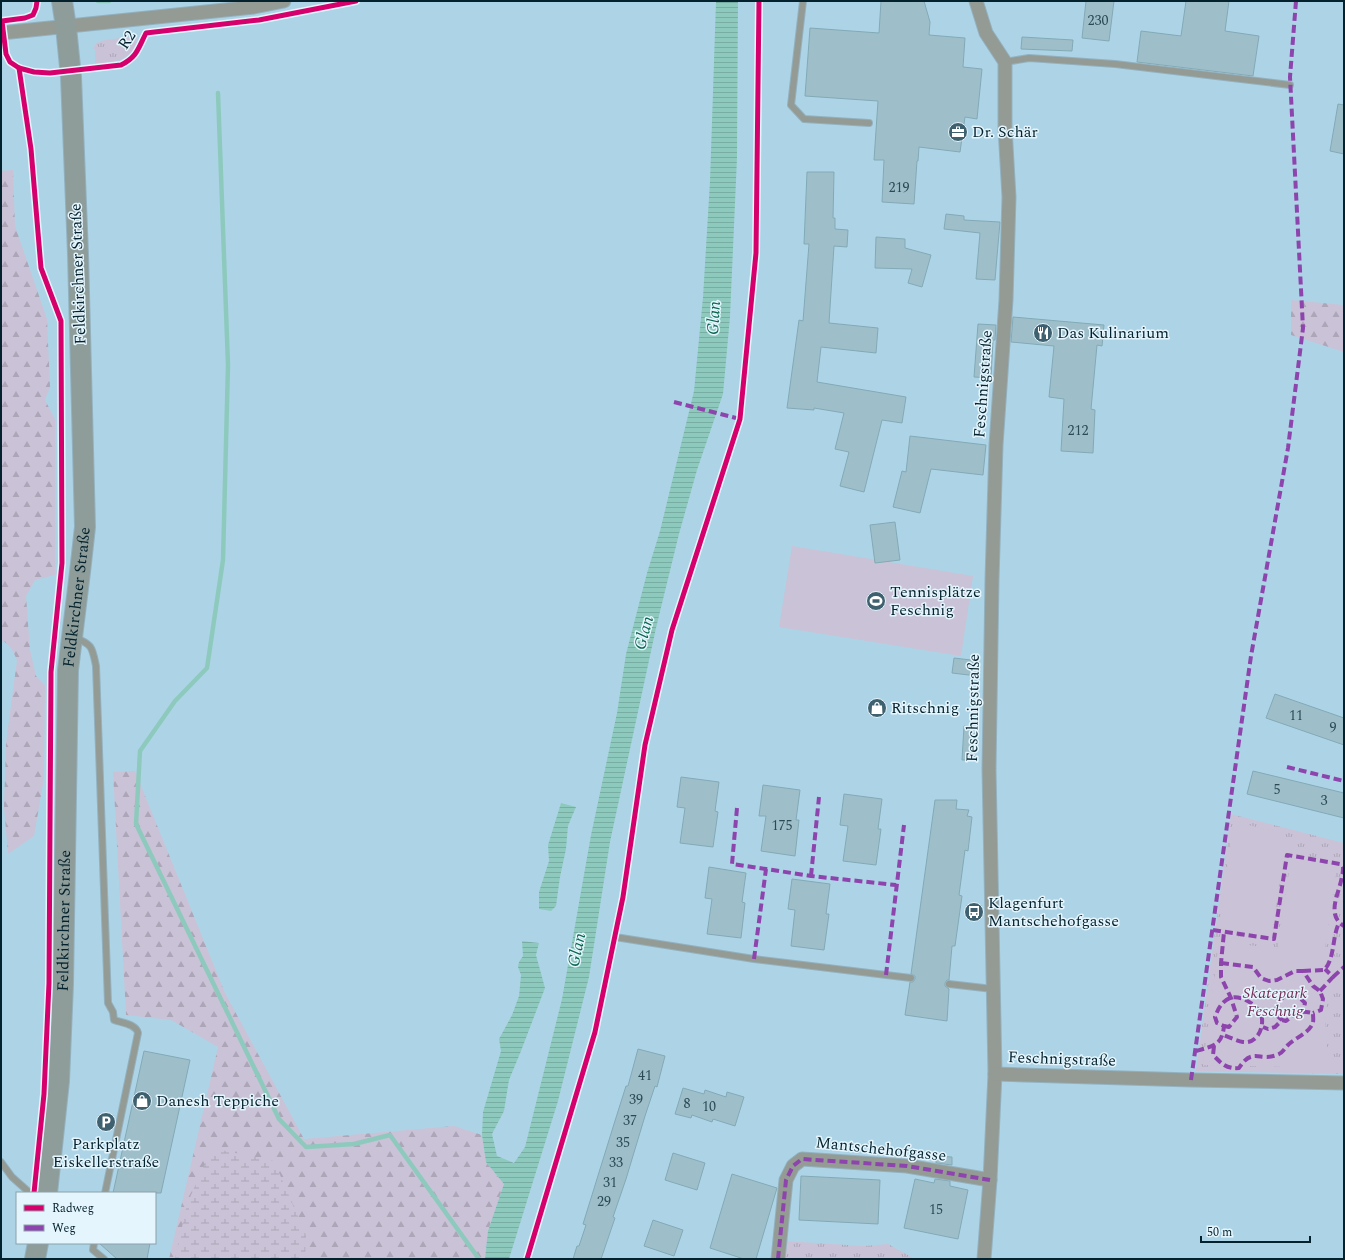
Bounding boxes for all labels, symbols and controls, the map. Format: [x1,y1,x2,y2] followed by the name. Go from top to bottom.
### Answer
[1088,10,1109,31] house number: 230
[112,26,142,54] street label: R2
[972,120,1038,144] place label: Dr. Schär
[947,121,969,143] office icon: Dr. Schär
[889,177,910,198] house number: 219
[64,203,92,345] street label: Feldkirchner Straße
[700,300,728,336] water label: Glan
[1057,321,1169,345] place label: Das Kulinarium
[1032,322,1054,344] restaurant icon: Das Kulinarium
[967,329,999,439] street label: Feschnigstraße
[1068,420,1089,441] house number: 212
[56,526,97,669] street label: Feldkirchner Straße
[890,580,981,622] place label: Tennisplätze Feschnig
[865,590,887,612] sports icon: Tennisplätze Feschnig
[627,613,661,653] water label: Glan
[960,654,986,762] street label: Feschnigstraße
[891,696,959,720] place label: Ritschnig
[866,697,888,719] shop icon: Ritschnig
[1289,705,1303,726] house number: 11
[1330,717,1337,738] house number: 9
[1274,779,1281,800] house number: 5
[1321,790,1328,811] house number: 3
[772,815,793,836] house number: 175
[51,850,77,992] street label: Feldkirchner Straße
[988,891,1119,933] place label: Klagenfurt Mantschehofgasse
[963,901,985,923] bus stop icon: Klagenfurt Mantschehofgasse
[561,931,593,969] water label: Glan
[1243,981,1308,1023] park label: Skatepark Feschnig
[1008,1045,1116,1073] street label: Feschnigstraße
[638,1065,652,1086] house number: 41
[156,1089,279,1113] place label: Danesh Teppiche
[629,1089,643,1110] house number: 39
[131,1090,153,1112] shop icon: Danesh Teppiche
[684,1093,691,1114] house number: 8
[702,1096,716,1117] house number: 10
[623,1110,637,1131] house number: 37
[95,1111,117,1133] parking icon: Parkplatz Eiskellerstraße
[815,1130,947,1168] street label: Mantschehofgasse
[53,1132,159,1174] place label: Parkplatz Eiskellerstraße
[616,1132,630,1153] house number: 35
[609,1152,623,1173] house number: 33
[603,1172,617,1193] house number: 31
[597,1191,611,1212] house number: 29
[16,1192,156,1244] legend
[52,1199,94,1218] text: Radweg
[929,1199,943,1220] house number: 15
[1201,1218,1310,1244] scale bar
[52,1219,76,1238] text: Weg
[1207,1223,1232,1242] text: 50 m

